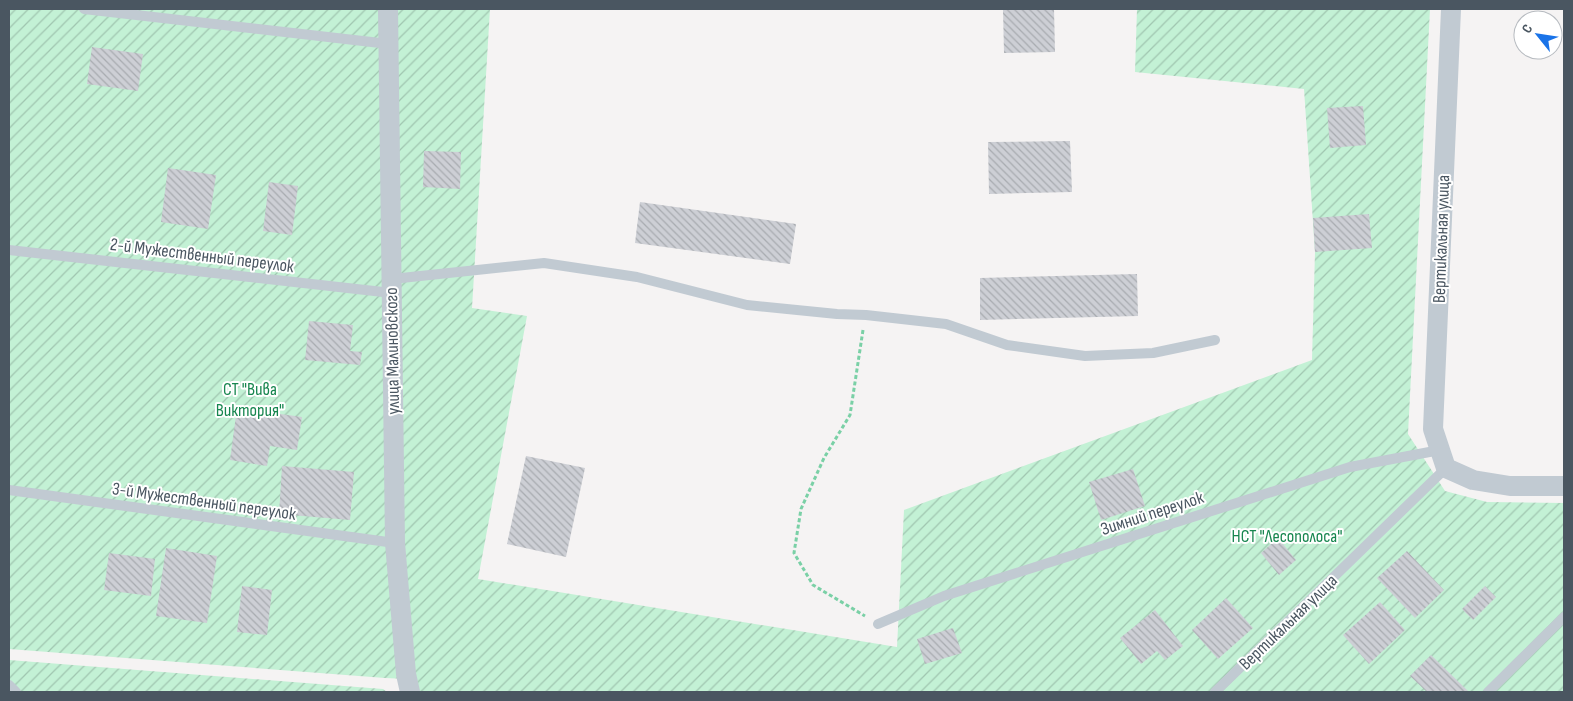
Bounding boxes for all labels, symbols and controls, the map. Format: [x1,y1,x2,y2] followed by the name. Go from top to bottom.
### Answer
[1513,10,1563,60] north arrow
[1518,21,1536,36] text: С
[1429,175,1454,303] street label: Вертикальная улица
[109,234,295,277] street label: 2-й Мужественный переулок
[381,287,404,415] street label: улица Малиновского
[216,379,284,421] park label: СТ "Вива Виктория"
[111,478,297,525] street label: 3-й Мужественный переулок
[1098,487,1206,540] street label: Зимний переулок
[1232,526,1343,547] park label: НСТ "Лесополоса"
[1235,570,1342,674] street label: Вертикальная улица

